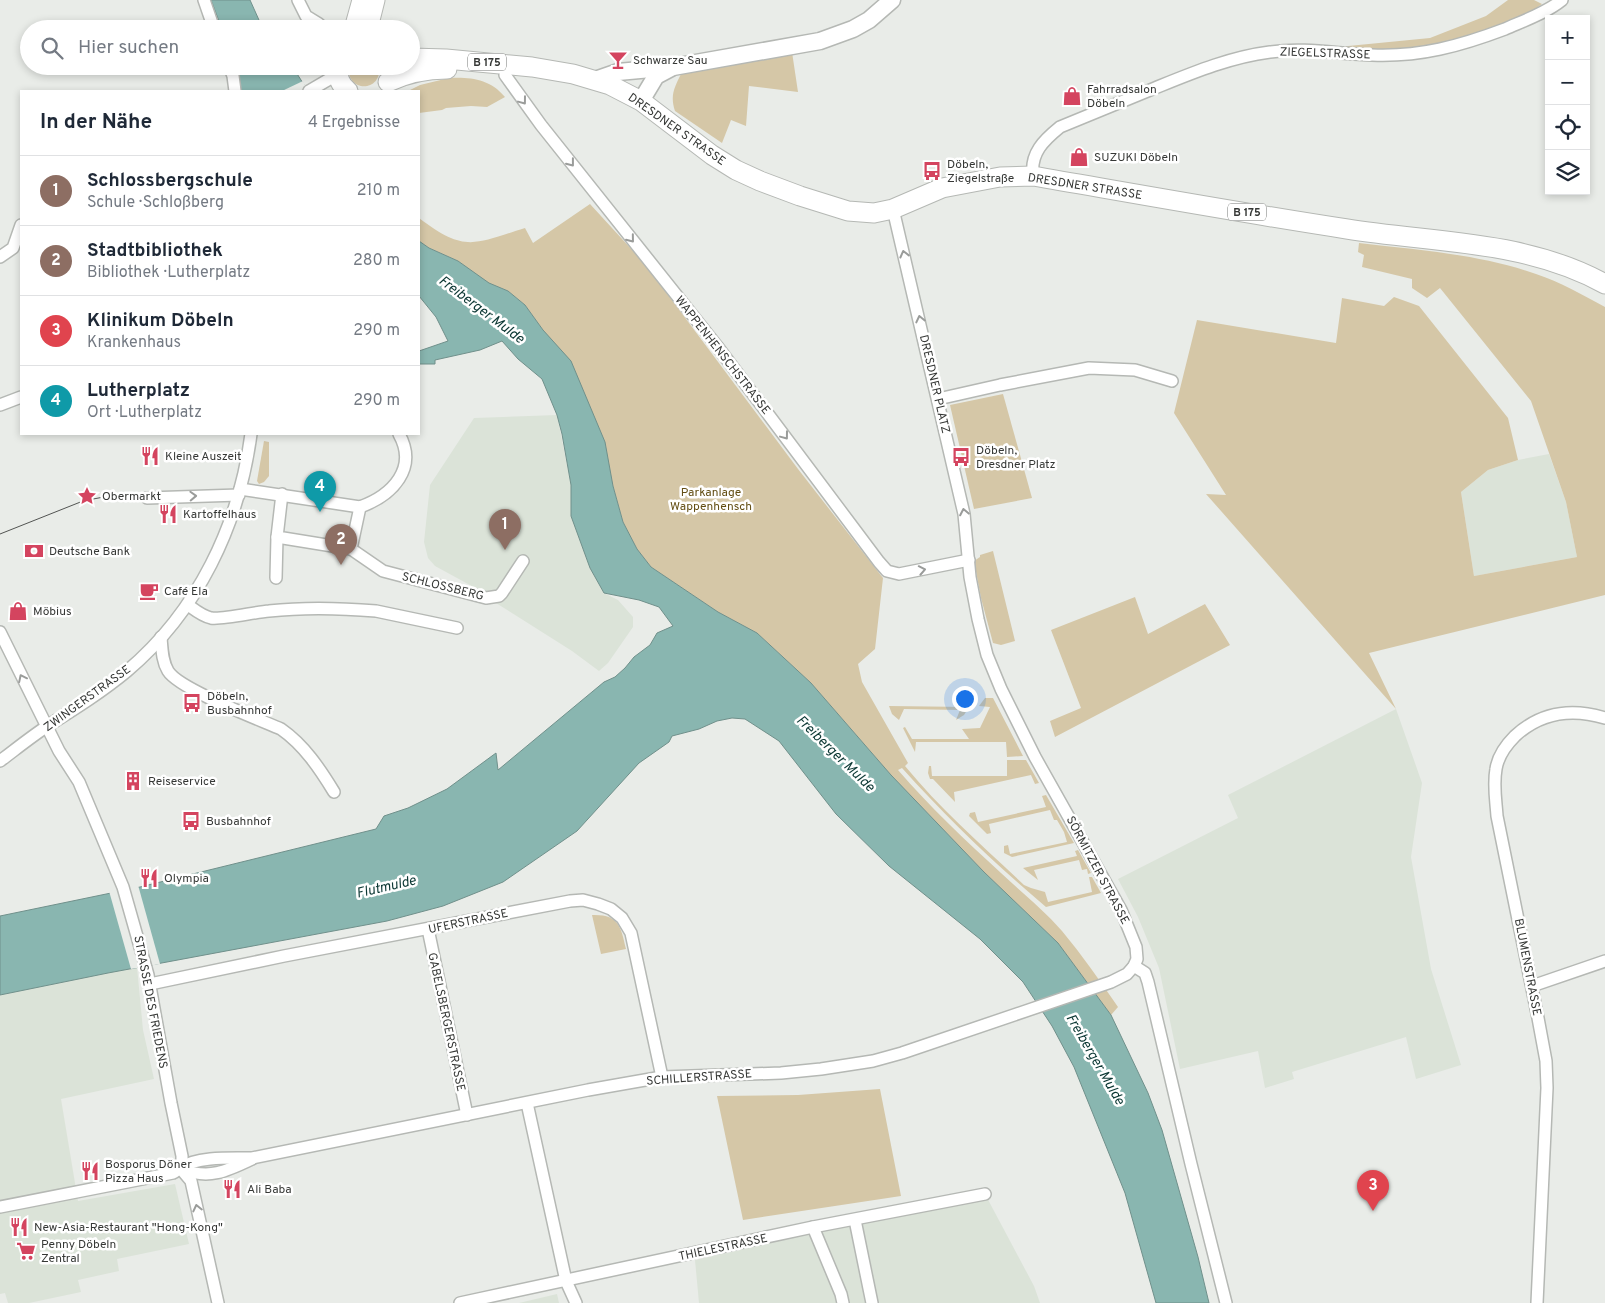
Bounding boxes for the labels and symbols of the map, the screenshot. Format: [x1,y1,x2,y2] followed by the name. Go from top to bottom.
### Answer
[1279,44,1371,64] street label: ZIEGELSTRASSE
[607,49,629,71] bar icon: Schwarze Sau
[633,53,708,69] place label: Schwarze Sau
[468,54,506,70] road number: B 175
[1087,82,1157,112] place label: Fahrradsalon Döbeln
[1061,85,1083,107] shop icon: Fahrradsalon Döbeln
[624,90,728,170] street label: DRESDNER STRASSE
[517,95,525,104] one-way arrow
[1068,146,1090,168] shop icon: SUZUKI Döbeln
[1094,150,1178,166] place label: SUZUKI Döbeln
[566,157,574,166] one-way arrow
[947,157,1014,187] place label: Döbeln, Ziegelstraße
[921,160,943,182] bus stop icon: Döbeln, Ziegelstraße
[1026,170,1143,204] street label: DRESDNER STRASSE
[1228,203,1266,220] road number: B 175
[626,233,634,242] one-way arrow
[899,250,910,259] one-way arrow
[435,273,528,348] water label: Freiberger Mulde
[671,293,774,418] street label: WAPPENHENSCHSTRASSE
[915,315,926,324] one-way arrow
[915,333,953,435] street label: DRESDNER PLATZ
[779,430,787,439] one-way arrow
[976,443,1056,473] place label: Döbeln, Dresdner Platz
[139,445,161,467] restaurant icon: Kleine Auszeit
[950,446,972,468] bus stop icon: Döbeln, Dresdner Platz
[165,449,242,465] place label: Kleine Auszeit
[304,471,336,512] pin: 4
[76,485,98,507] place icon: Obermarkt
[670,485,752,515] park label: Parkanlage Wappenhensch
[102,489,161,505] place label: Obermarkt
[189,491,197,502] one-way arrow
[157,503,179,525] restaurant icon: Kartoffelhaus
[183,507,256,523] place label: Kartoffelhaus
[959,508,969,516] one-way arrow
[489,509,521,550] pin: 1
[325,524,357,565] pin: 2
[23,540,45,562] bank icon: Deutsche Bank
[49,544,130,560] place label: Deutsche Bank
[917,565,926,575] one-way arrow
[400,569,485,605] street label: SCHLOSSBERG
[138,580,160,602] cafe icon: Café Ela
[164,584,208,600] place label: Café Ela
[7,600,29,622] shop icon: Möbius
[33,604,72,620] place label: Möbius
[41,662,134,736] street label: ZWINGERSTRASSE
[18,674,28,683] one-way arrow
[952,686,978,712] your location
[207,689,272,719] place label: Döbeln, Busbahnhof
[181,692,203,714] bus stop icon: Döbeln, Busbahnhof
[792,712,878,796] water label: Freiberger Mulde
[122,770,144,792] building icon: Reiseservice
[148,774,216,790] place label: Reiseservice
[180,810,202,832] bus stop icon: Busbahnhof
[1062,813,1132,927] street label: SÖRMITZER STRASSE
[206,814,271,830] place label: Busbahnhof
[138,867,160,889] restaurant icon: Olympia
[164,871,209,887] place label: Olympia
[355,872,419,903] water label: Flutmulde
[427,906,509,938] street label: UFERSTRASSE
[1510,917,1544,1017] street label: BLUMENSTRASSE
[129,934,171,1070] street label: STRASSE DES FRIEDENS
[423,951,469,1093] street label: GABELSBERGERSTRASSE
[1062,1011,1128,1109] water label: Freiberger Mulde
[646,1066,752,1090] street label: SCHILLERSTRASSE
[105,1157,192,1187] place label: Bosporus Döner Pizza Haus
[79,1160,101,1182] restaurant icon: Bosporus Döner Pizza Haus
[1357,1170,1389,1211] pin: 3
[221,1178,243,1200] restaurant icon: Ali Baba
[247,1182,292,1198] place label: Ali Baba
[192,1203,203,1212] one-way arrow
[8,1216,30,1238] restaurant icon: New-Asia-Restaurant "Hong-Kong"
[34,1220,223,1236] place label: New-Asia-Restaurant "Hong-Kong"
[677,1231,769,1265] street label: THIELESTRASSE
[41,1237,116,1267] place label: Penny Döbeln Zentral
[15,1240,37,1262] supermarket icon: Penny Döbeln Zentral

